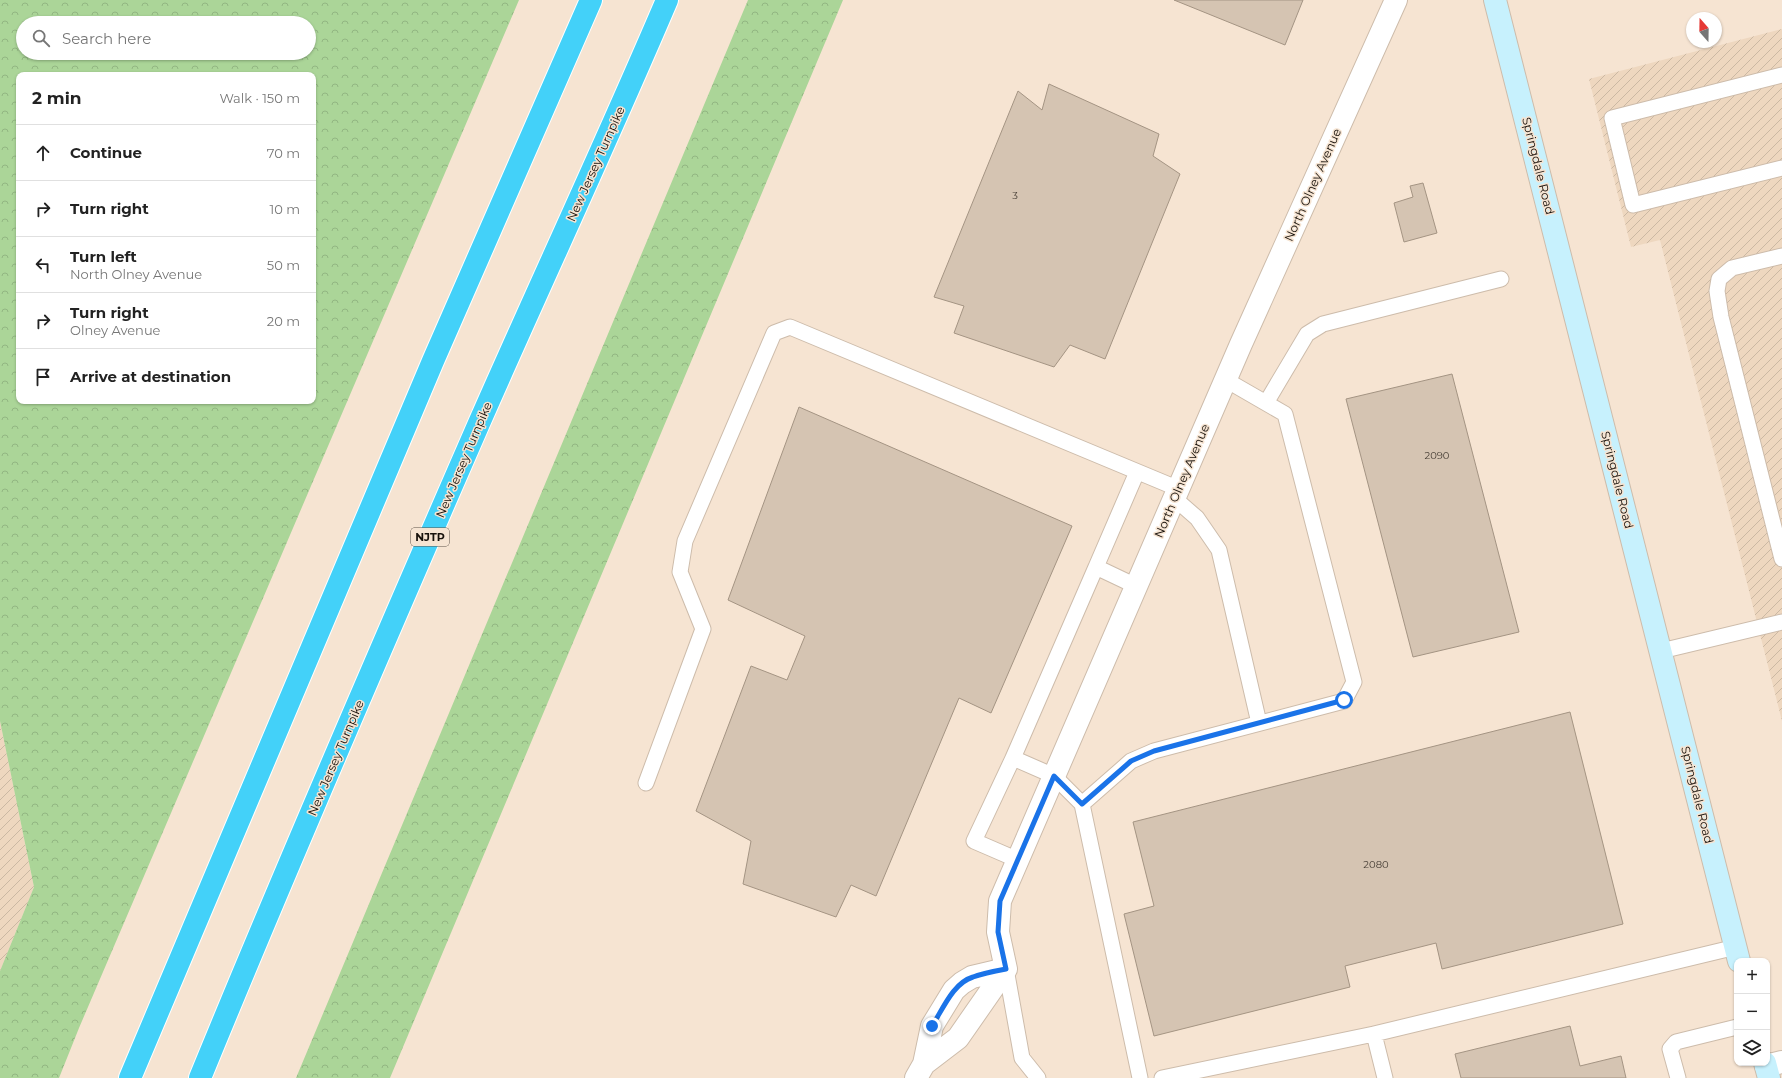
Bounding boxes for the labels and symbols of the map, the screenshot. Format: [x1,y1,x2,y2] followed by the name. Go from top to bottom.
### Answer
[1686,12,1722,48] north arrow
[563,104,628,224] street label: New Jersey Turnpike
[1519,116,1558,216] street label: Springdale Road
[1281,126,1344,244] street label: North Olney Avenue
[1012,189,1018,202] house number: 3
[432,400,495,520] street label: New Jersey Turnpike
[1151,422,1212,540] street label: North Olney Avenue
[1598,430,1637,530] street label: Springdale Road
[1425,449,1450,462] house number: 2090
[411,528,449,546] road number: NJTP
[1335,691,1353,709] route start
[304,698,367,818] street label: New Jersey Turnpike
[1678,745,1717,845] street label: Springdale Road
[1363,858,1389,871] house number: 2080
[923,1017,941,1035] route end

